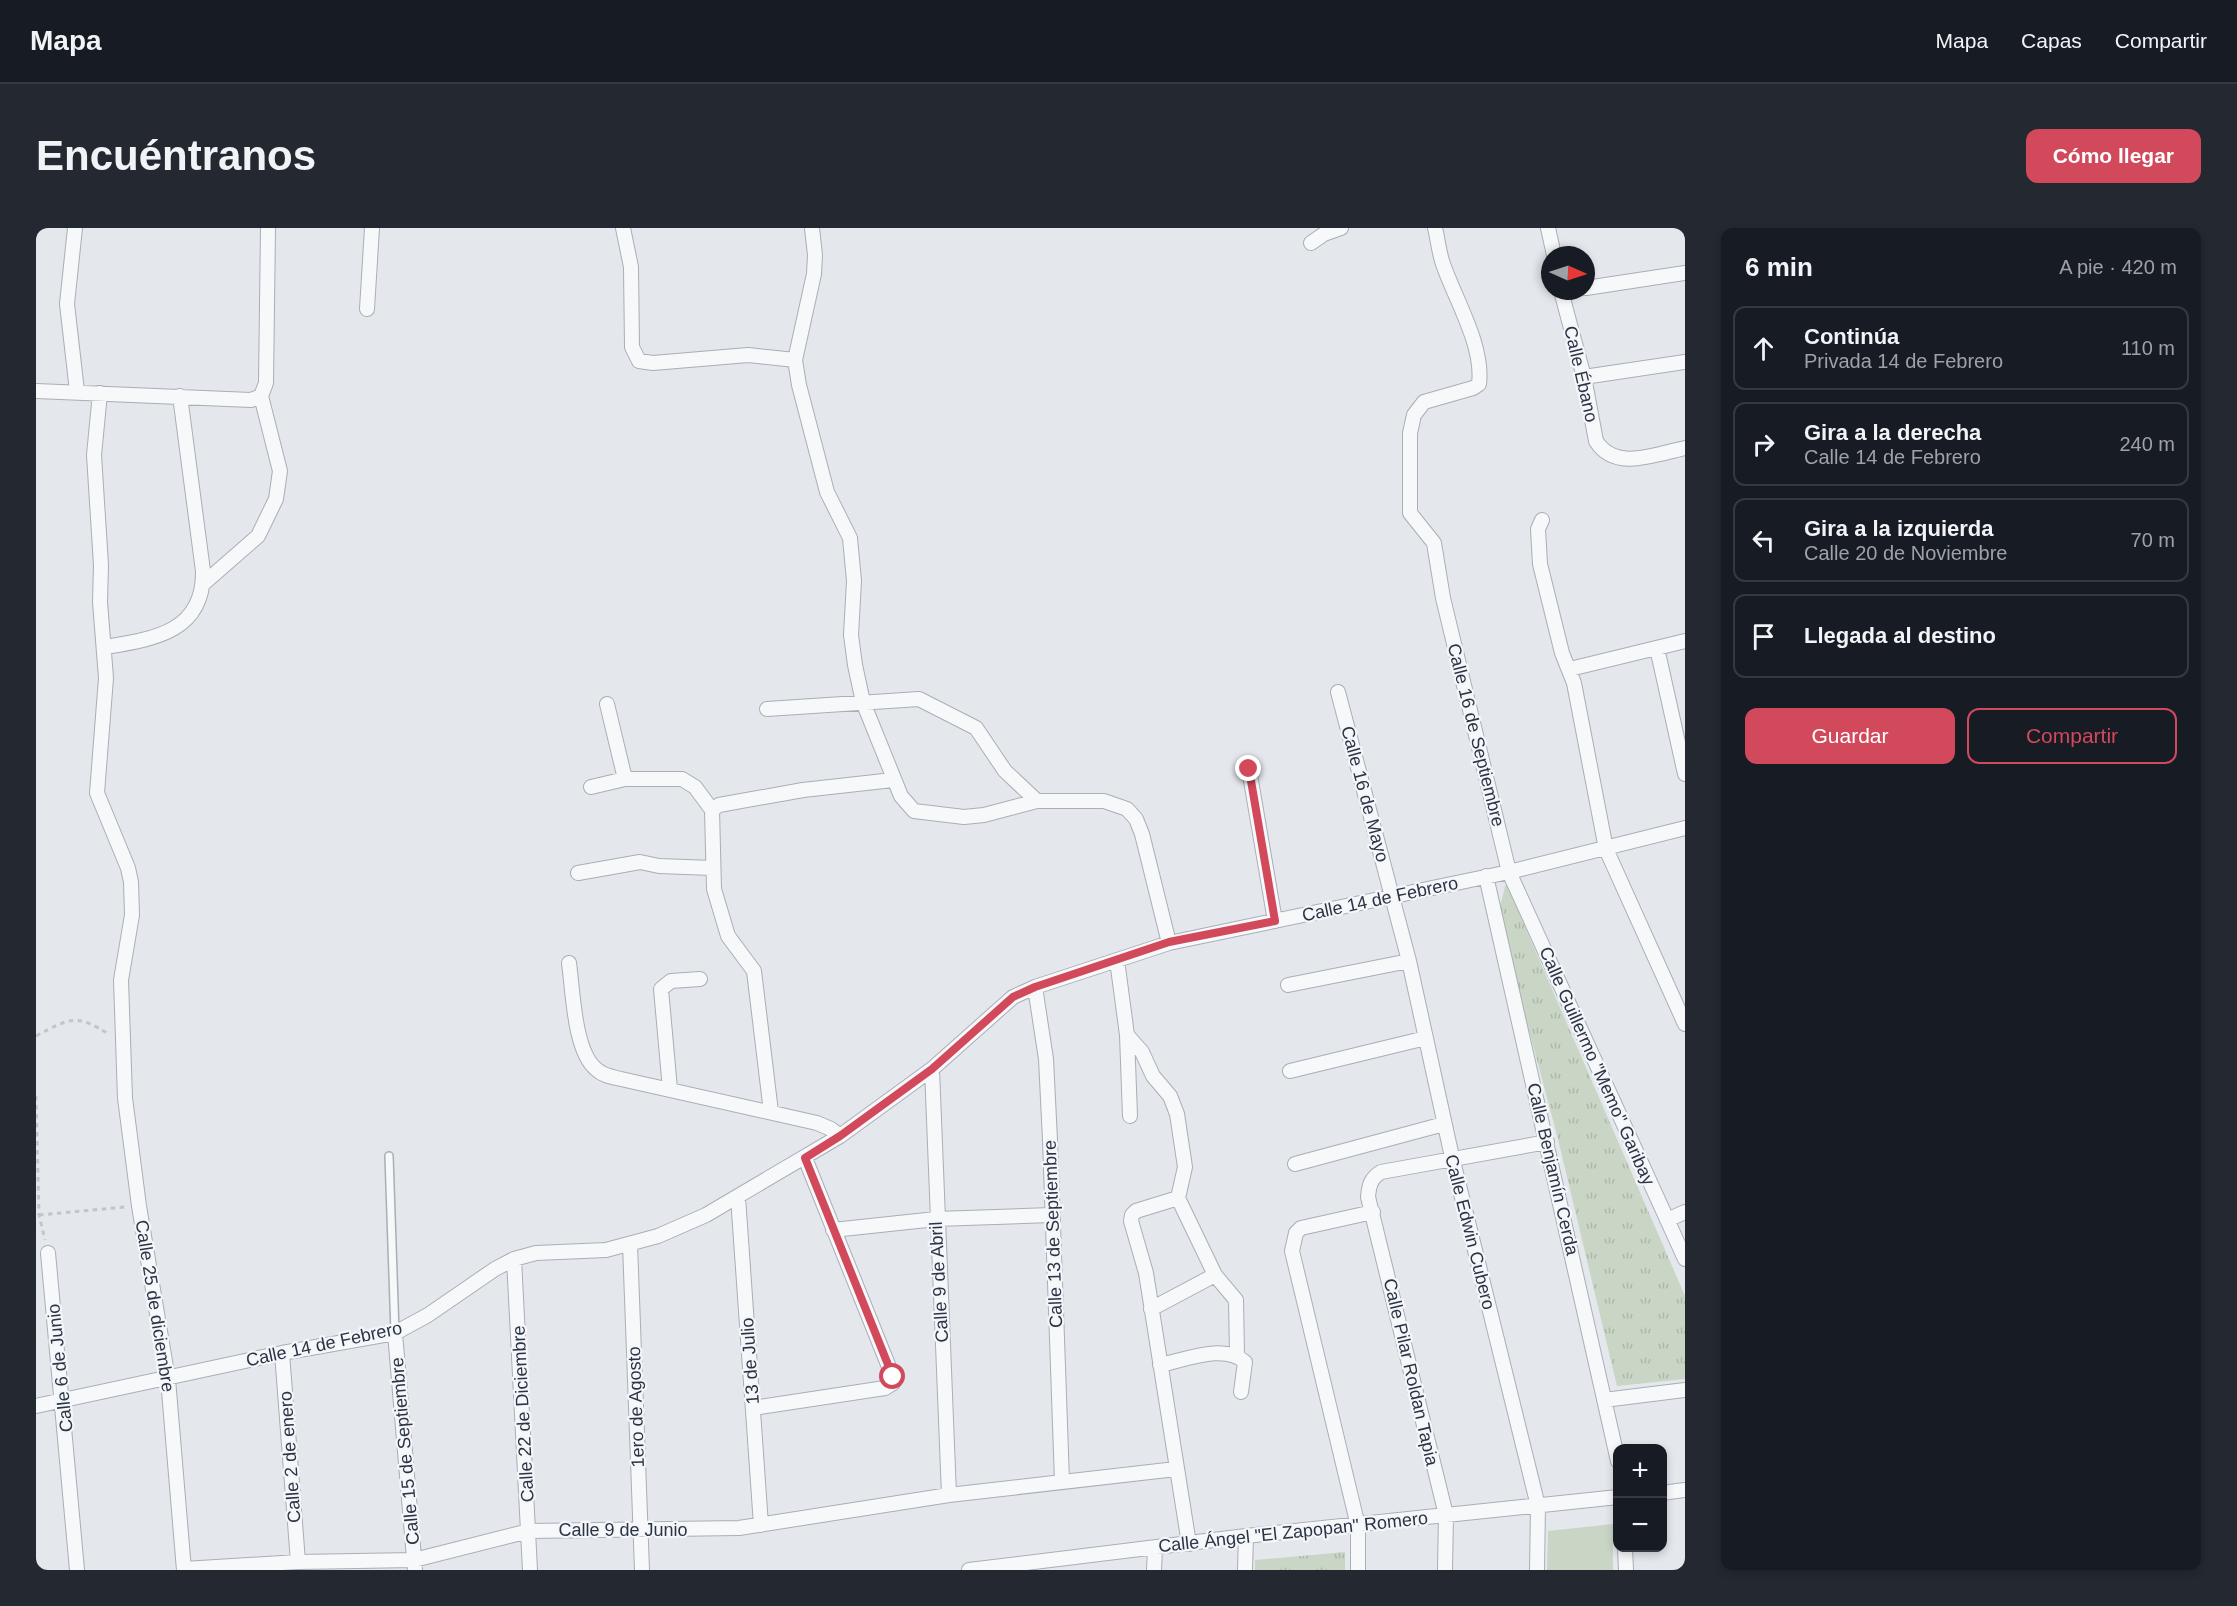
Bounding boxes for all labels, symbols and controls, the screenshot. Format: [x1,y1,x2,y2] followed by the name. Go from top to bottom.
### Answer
[30,25,102,56] text: Mapa
[1936,29,1988,52] text: Mapa
[2021,29,2082,52] text: Capas
[2115,29,2207,52] text: Compartir
[2026,129,2201,183] button: Cómo llegar
[36,132,316,179] text: Encuéntranos
[1541,246,1595,300] north arrow
[1745,252,1813,282] text: 6 min
[2059,256,2177,278] text: A pie · 420 m
[1560,324,1602,424] street label: Calle Ébano
[1804,324,1899,349] text: Continúa
[1747,332,1780,365] icon: ahead
[2121,337,2175,359] text: 110 m
[1804,350,2003,372] text: Privada 14 de Febrero
[1804,420,1981,445] text: Gira a la derecha
[1747,428,1780,461] icon: right
[2119,433,2175,455] text: 240 m
[1804,446,1981,468] text: Calle 14 de Febrero
[1804,516,1994,541] text: Gira a la izquierda
[1747,524,1780,557] icon: left
[2131,529,2175,551] text: 70 m
[1804,542,2007,564] text: Calle 20 de Noviembre
[1747,620,1780,653] icon: arrive
[1804,623,1996,648] text: Llegada al destino
[1444,641,1508,829] street label: Calle 16 de Septiembre
[1745,708,1955,764] button: Guardar
[1967,708,2177,764] button: Compartir
[1337,724,1393,864] street label: Calle 16 de Mayo
[1235,755,1261,781] route end
[1300,873,1460,925] street label: Calle 14 de Febrero
[1535,944,1659,1188] street label: Calle Guillermo "Memo" Garibay
[1523,1081,1583,1258] street label: Calle Benjamín Cerda
[1040,1140,1066,1328] street label: Calle 13 de Septiembre
[1441,1152,1499,1312] street label: Calle Edwin Cubero
[132,1218,178,1394] street label: Calle 25 de diciembre
[926,1221,952,1343] street label: Calle 9 de Abril
[1380,1276,1443,1469] street label: Calle Pilar Roldan Tapia
[43,1303,77,1433] street label: Calle 6 de Junio
[737,1317,763,1405] street label: 13 de Julio
[244,1318,404,1370] street label: Calle 14 de Febrero
[508,1325,538,1503] street label: Calle 22 de Diciembre
[624,1346,648,1468] street label: 1ero de Agosto
[387,1356,423,1546] street label: Calle 15 de Septiembre
[879,1363,905,1389] route start
[275,1390,305,1524] street label: Calle 2 de enero
[1613,1444,1667,1552] map controls
[1613,1444,1667,1498] button: +
[1613,1498,1667,1552] button: −
[1157,1508,1429,1556] street label: Calle Ángel "El Zapopan" Romero
[558,1520,688,1540] street label: Calle 9 de Junio

